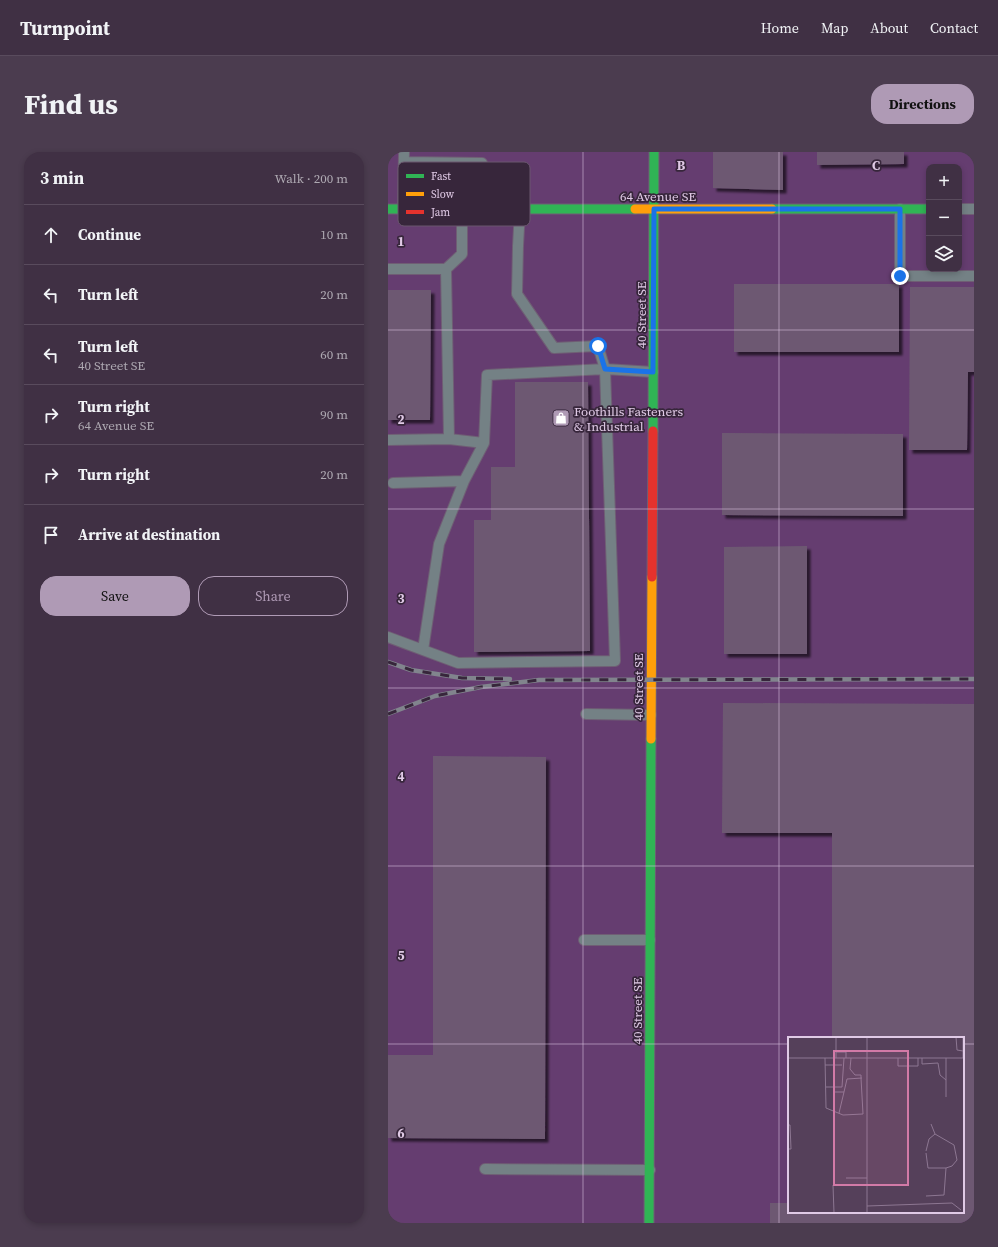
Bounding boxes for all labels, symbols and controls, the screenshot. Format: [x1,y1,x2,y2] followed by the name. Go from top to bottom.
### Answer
[20,15,110,41] text: Turnpoint
[761,18,799,38] text: Home
[821,18,848,38] text: Map
[870,18,908,38] text: About
[930,18,978,38] text: Contact
[871,84,974,124] button: Directions
[24,85,118,123] text: Find us
[677,157,686,174] text: B
[872,157,880,174] text: C
[398,162,530,226] legend
[926,164,962,272] map controls
[926,164,962,200] button: +
[40,166,84,190] text: 3 min
[431,169,451,184] text: Fast
[275,170,348,187] text: Walk · 200 m
[431,187,455,202] text: Slow
[620,188,696,205] street label: 64 Avenue SE
[926,200,962,236] button: −
[430,205,450,220] text: Jam
[40,224,62,246] icon: ahead
[78,224,141,245] text: Continue
[320,226,348,243] text: 10 m
[397,233,405,250] text: 1
[926,236,962,272] button: layers
[891,267,909,285] route end
[633,281,650,349] street label: 40 Street SE
[40,284,62,306] icon: left
[78,284,138,305] text: Turn left
[320,286,348,303] text: 20 m
[78,336,138,357] text: Turn left
[589,337,607,355] route start
[40,344,62,366] icon: left
[320,346,348,363] text: 60 m
[78,357,145,374] text: 40 Street SE
[78,396,150,417] text: Turn right
[574,403,683,435] place label: Foothills Fasteners & Industrial
[40,404,62,426] icon: right
[320,406,348,423] text: 90 m
[551,408,571,428] shop icon: Foothills Fasteners & Industrial
[397,411,405,428] text: 2
[78,417,154,434] text: 64 Avenue SE
[40,464,62,486] icon: right
[78,464,150,485] text: Turn right
[320,466,348,483] text: 20 m
[40,524,62,546] icon: arrive
[78,524,220,545] text: Arrive at destination
[40,576,190,616] button: Save
[198,576,348,616] button: Share
[397,590,405,607] text: 3
[630,653,647,721] street label: 40 Street SE
[397,768,405,785] text: 4
[397,947,405,964] text: 5
[629,977,646,1045] street label: 40 Street SE
[788,1037,964,1213] inset map
[397,1125,405,1142] text: 6

